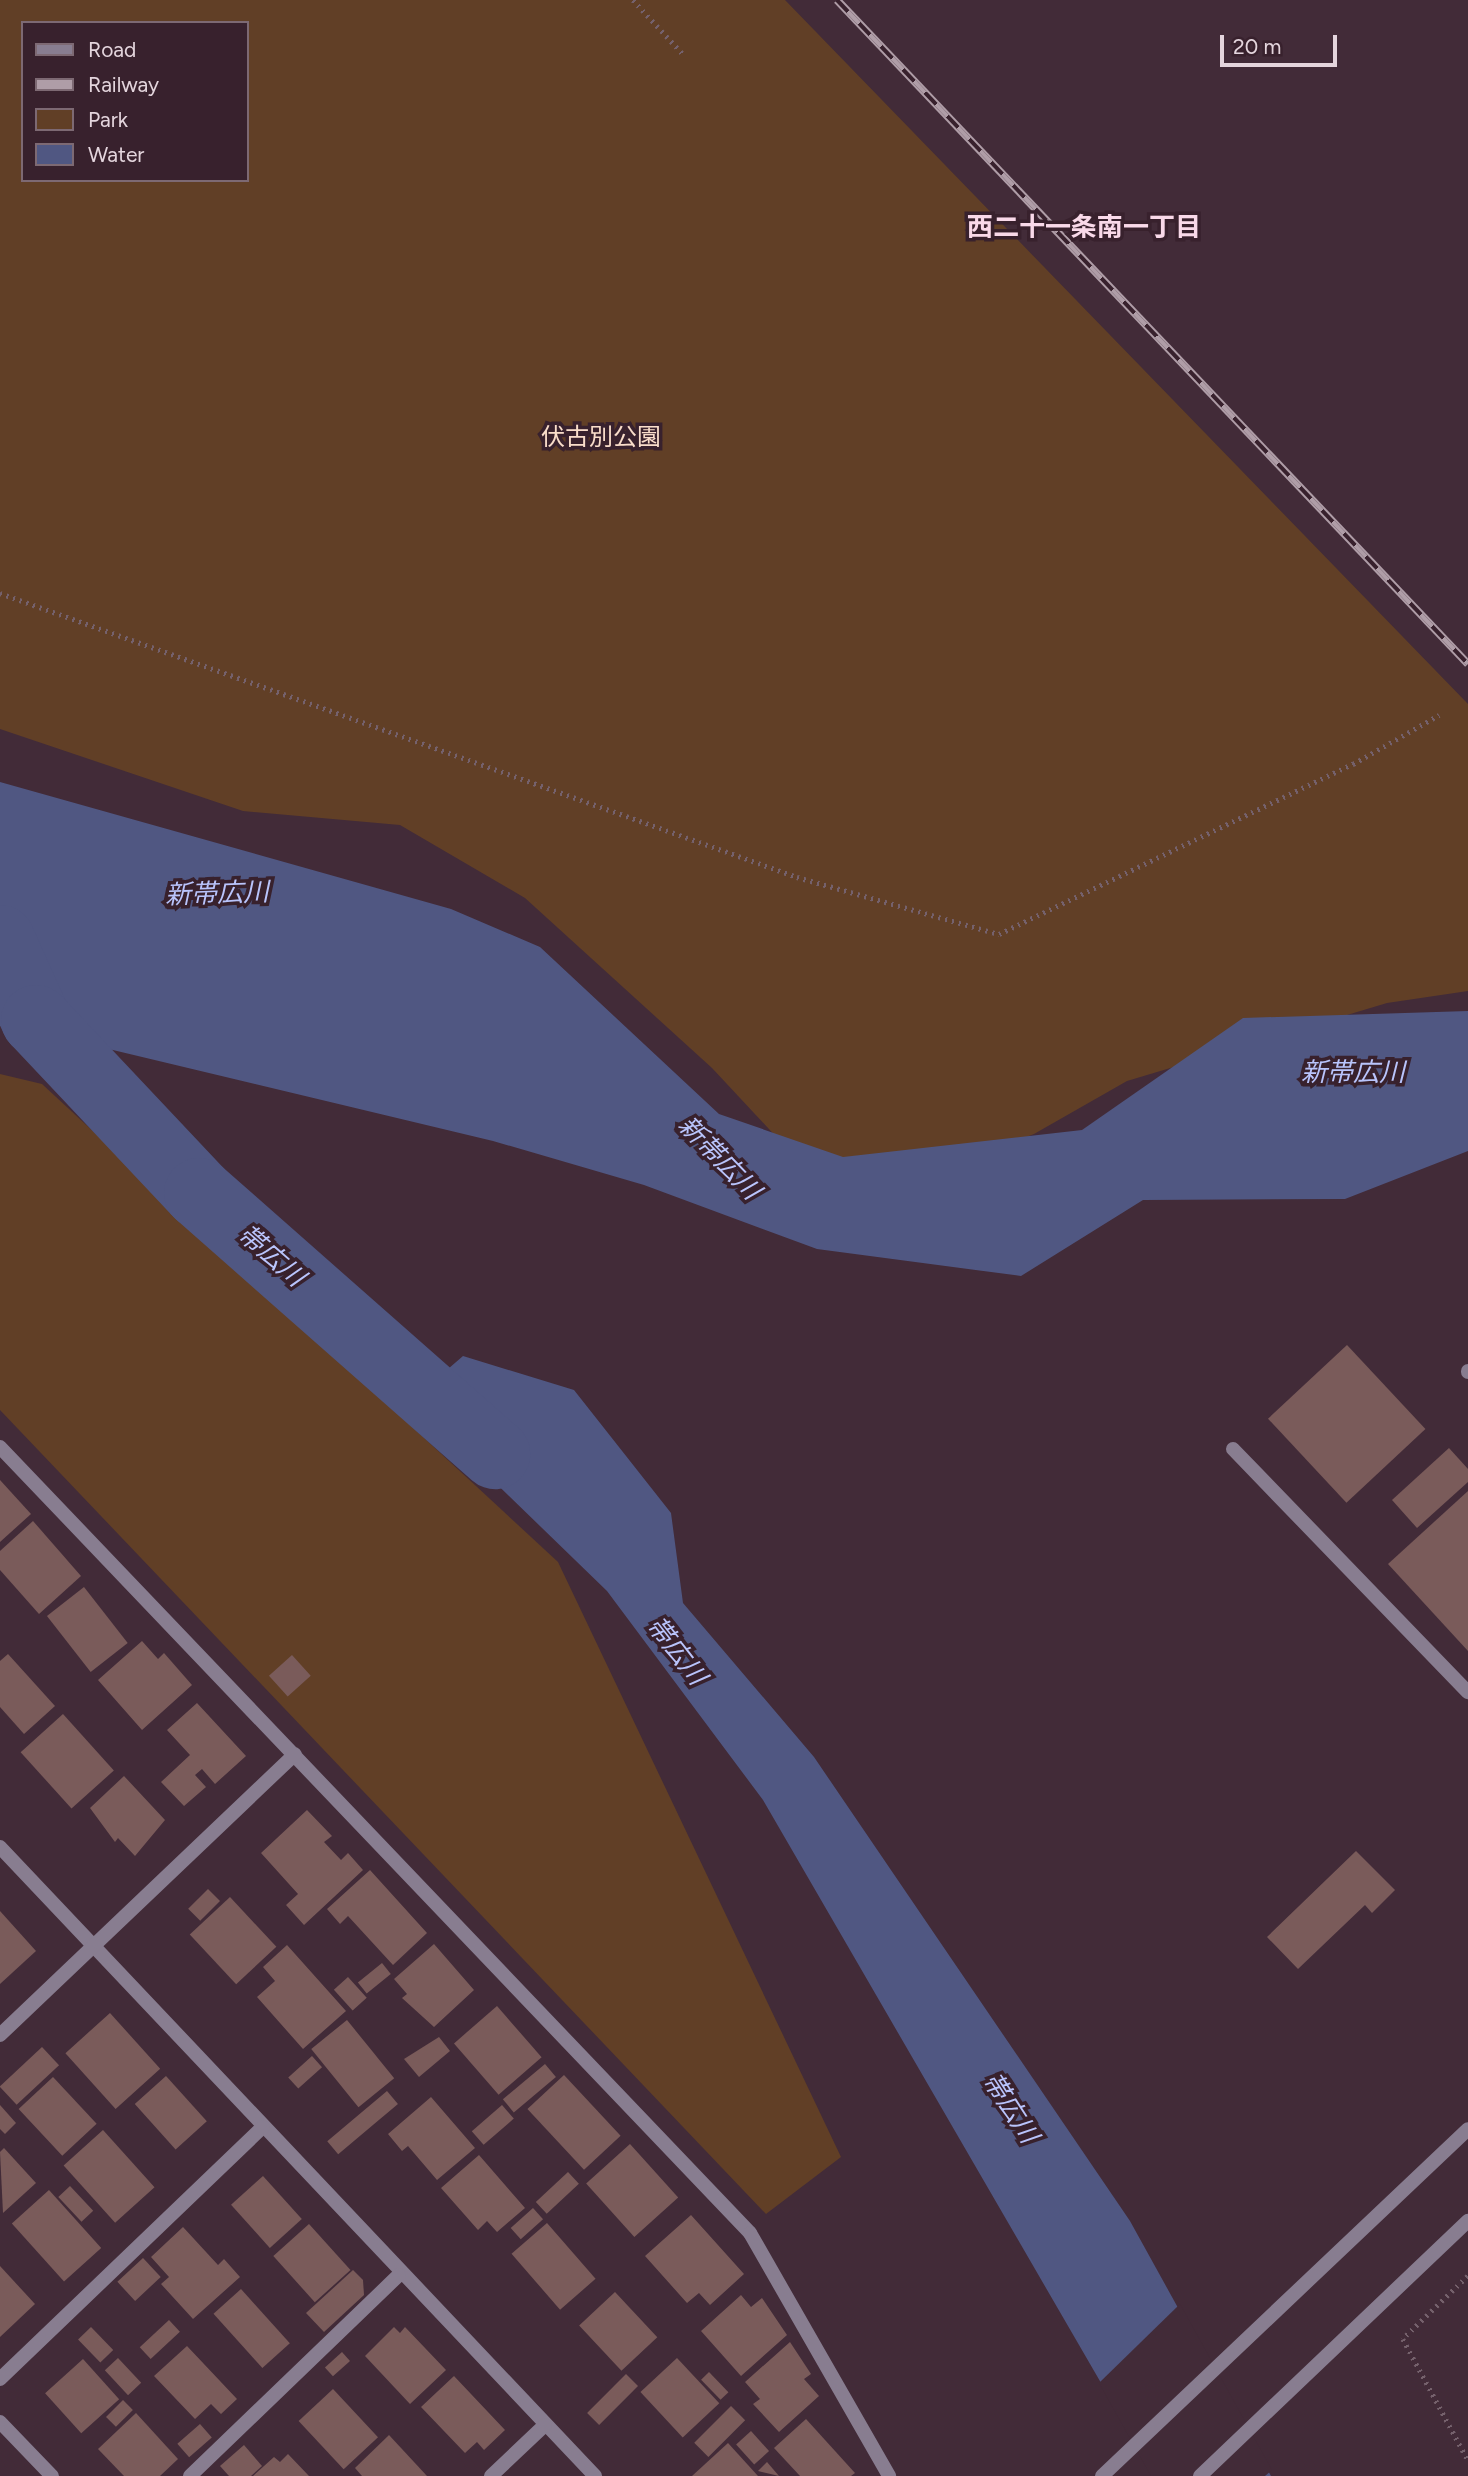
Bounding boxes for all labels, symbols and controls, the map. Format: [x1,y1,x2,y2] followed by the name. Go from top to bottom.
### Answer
[21,21,248,182] legend
[1223,21,1340,65] scale bar
[1233,34,1281,59] text: 20 m
[88,37,136,62] text: Road
[88,72,159,97] text: Railway
[88,107,128,132] text: Park
[88,142,144,167] text: Water
[967,212,1201,244] district label: 西二十一条南一丁目
[541,423,661,451] park label: 伏古別公園
[164,877,270,911] water label: 新帯広川
[1301,1057,1405,1089] water label: 新帯広川
[672,1110,766,1206] water label: 新帯広川
[231,1219,311,1293] water label: 帯広川
[640,1611,712,1691] water label: 帯広川
[976,2067,1044,2149] water label: 帯広川

